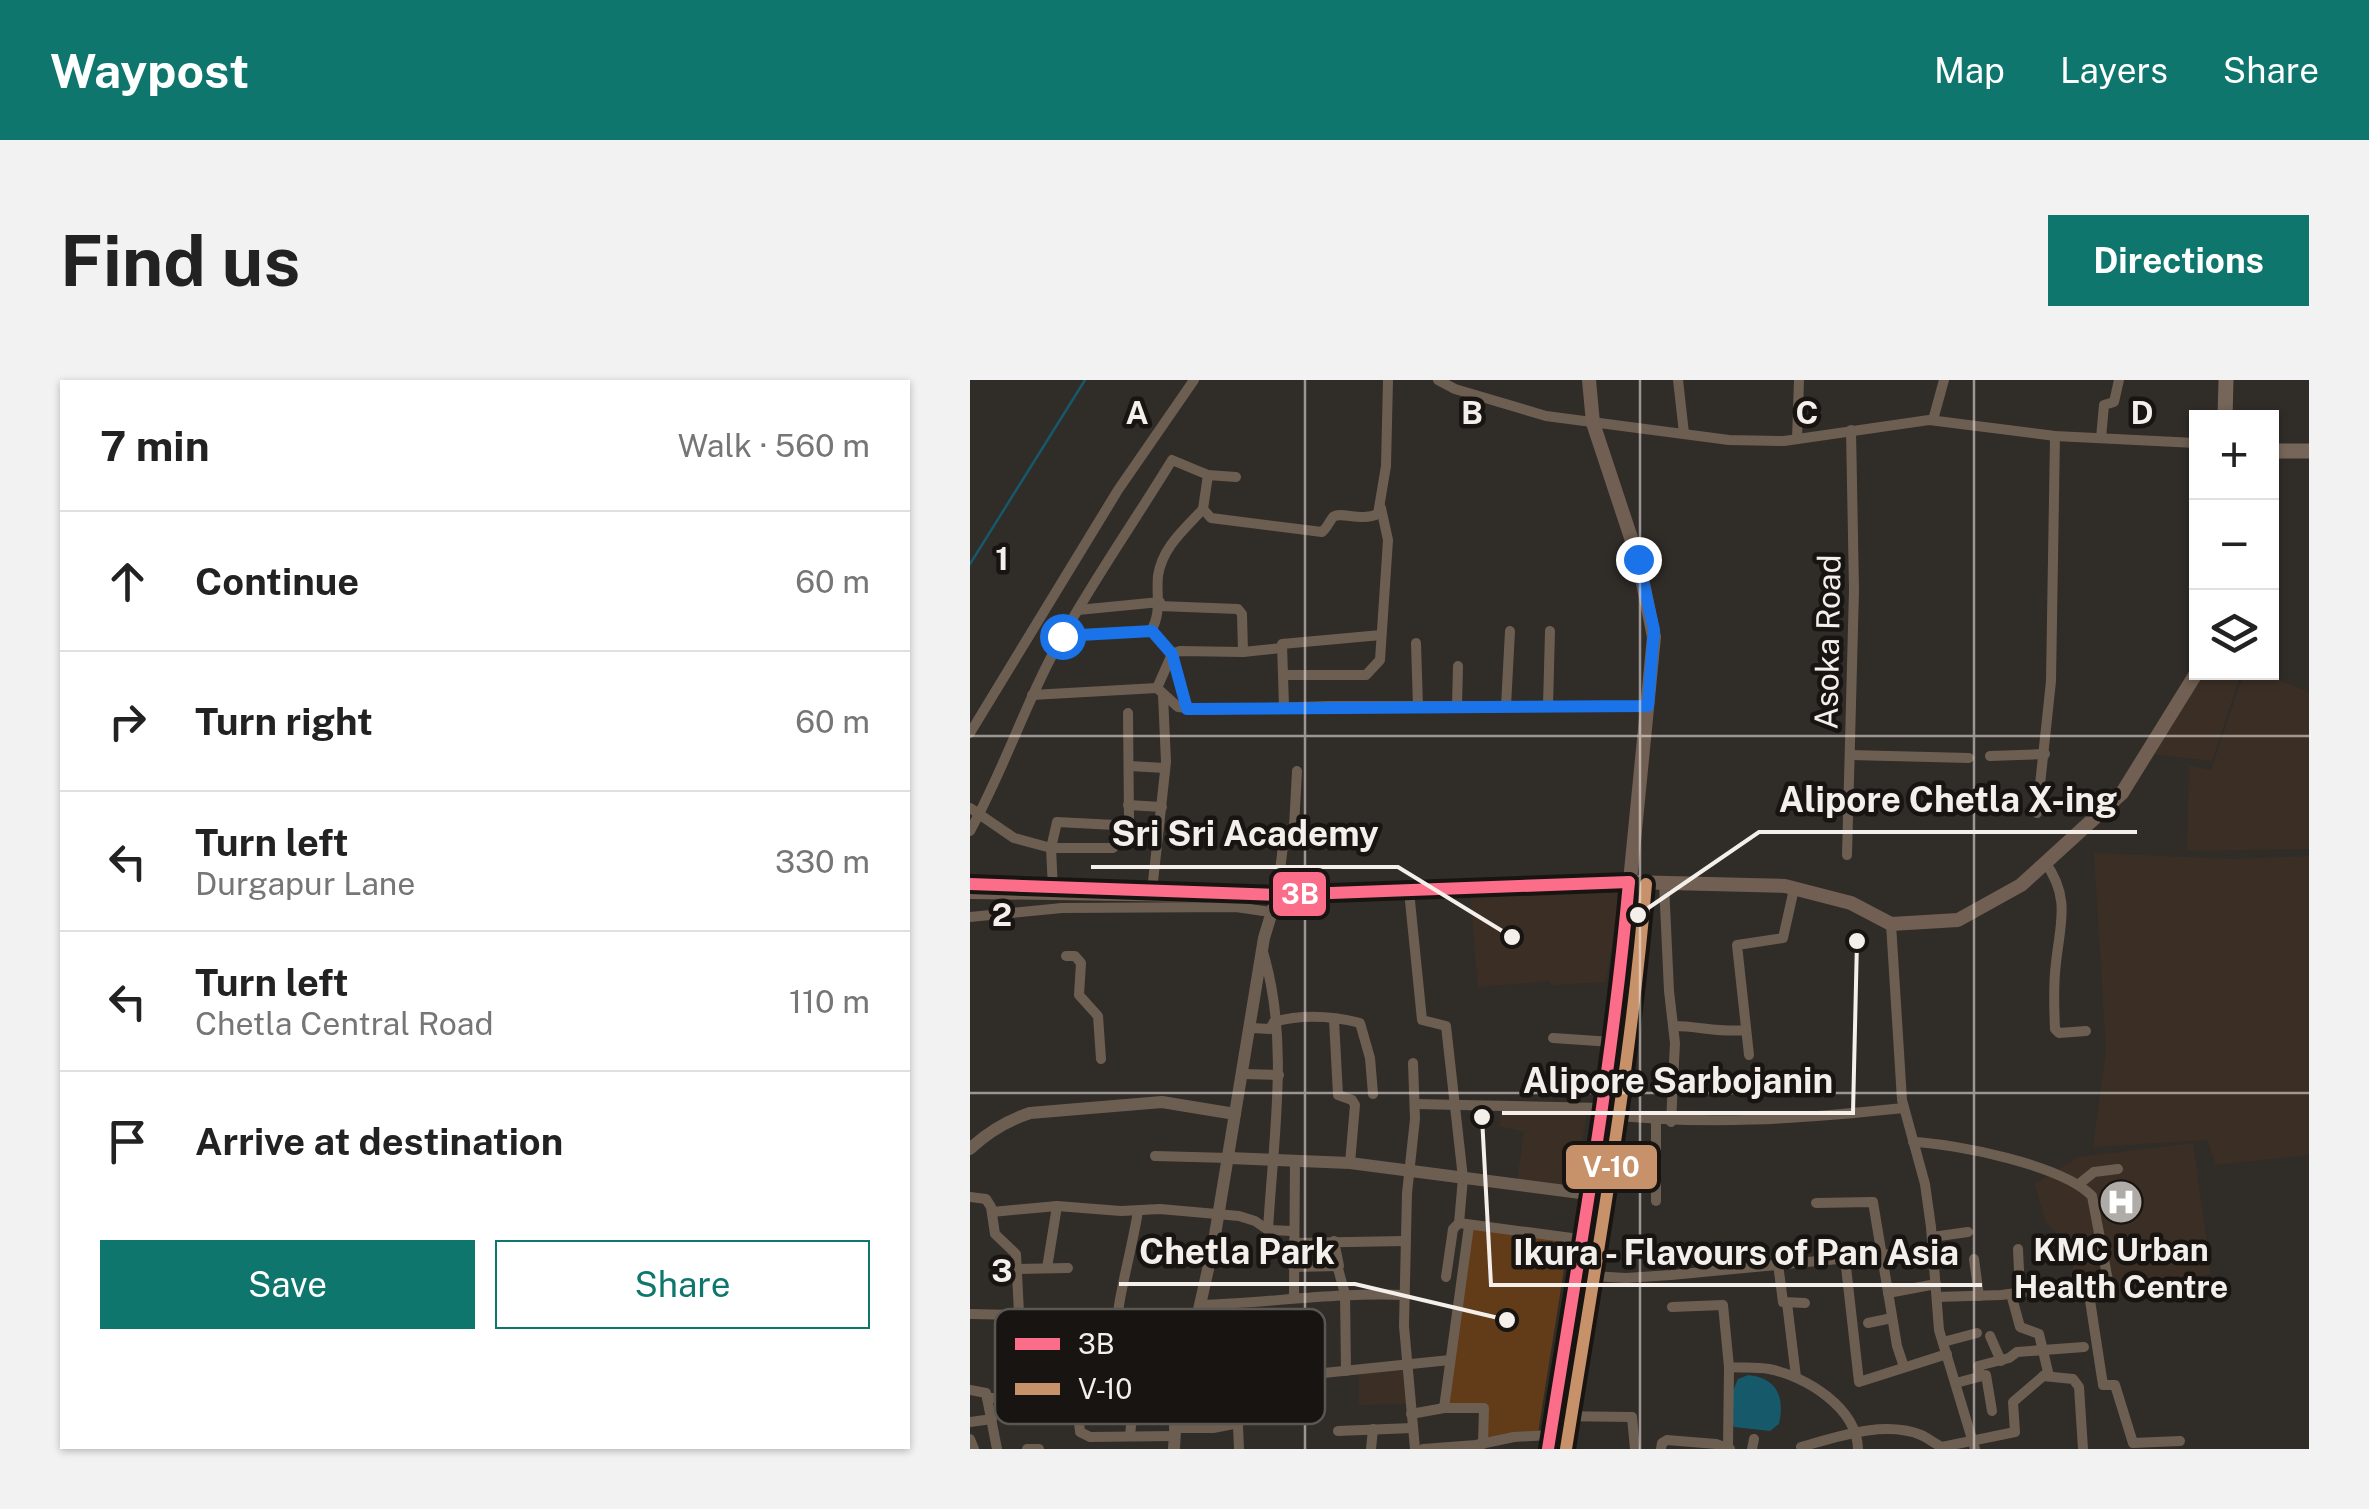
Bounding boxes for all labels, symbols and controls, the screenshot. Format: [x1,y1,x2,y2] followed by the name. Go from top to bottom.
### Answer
[50,42,249,99] text: Waypost
[1934,50,2005,91] text: Map
[2060,50,2168,91] text: Layers
[2223,50,2319,91] text: Share
[2048,215,2309,306] button: Directions
[60,219,300,302] text: Find us
[1125,394,1149,431] text: A
[1461,394,1483,431] text: B
[1796,394,1818,431] text: C
[2130,394,2154,431] text: D
[2189,410,2279,680] map controls
[2189,410,2279,500] button: +
[100,421,210,470] text: 7 min
[678,427,870,464] text: Walk · 560 m
[2189,500,2279,590] button: −
[1616,537,1662,583] route end
[995,540,1009,577] text: 1
[100,554,155,609] icon: ahead
[1807,554,1848,730] street label: Asoka Road
[195,559,359,604] text: Continue
[795,563,870,600] text: 60 m
[2189,590,2279,680] button: layers
[1040,614,1086,660] route start
[100,694,155,749] icon: right
[195,699,373,744] text: Turn right
[795,703,870,740] text: 60 m
[1759,767,2137,832] callout: Alipore Chetla X-ing
[1779,779,2117,820] text: Alipore Chetla X-ing
[1091,802,1398,867] callout: Sri Sri Academy
[1111,813,1379,854] text: Sri Sri Academy
[195,820,349,865] text: Turn left
[100,834,155,889] icon: left
[775,843,870,880] text: 330 m
[195,865,415,902] text: Durgapur Lane
[1271,870,1328,918] line badge: 3B
[1281,877,1319,910] text: 3B
[992,896,1012,933] text: 2
[195,960,349,1005] text: Turn left
[100,974,155,1029] icon: left
[789,983,870,1020] text: 110 m
[195,1005,494,1042] text: Chetla Central Road
[1502,1048,1853,1113] callout: Alipore Sarbojanin
[1523,1060,1833,1101] text: Alipore Sarbojanin
[100,1114,155,1169] icon: arrive
[195,1119,563,1164] text: Arrive at destination
[1564,1143,1659,1191] line badge: V-10
[1582,1150,1640,1183] text: V-10
[2098,1179,2144,1225] hospital icon: KMC Urban Health Centre
[1119,1219,1355,1284] callout: Chetla Park
[1491,1220,1982,1285] callout: Ikura - Flavours of Pan Asia
[1139,1231,1335,1272] text: Chetla Park
[2014,1231,2228,1305] place label: KMC Urban Health Centre
[1513,1232,1959,1273] text: Ikura - Flavours of Pan Asia
[100,1240,475,1329] button: Save
[495,1240,870,1329] button: Share
[991,1252,1013,1289] text: 3
[995,1309,1325,1424] legend
[1078,1327,1114,1360] text: 3B
[1078,1372,1133,1405] text: V-10

